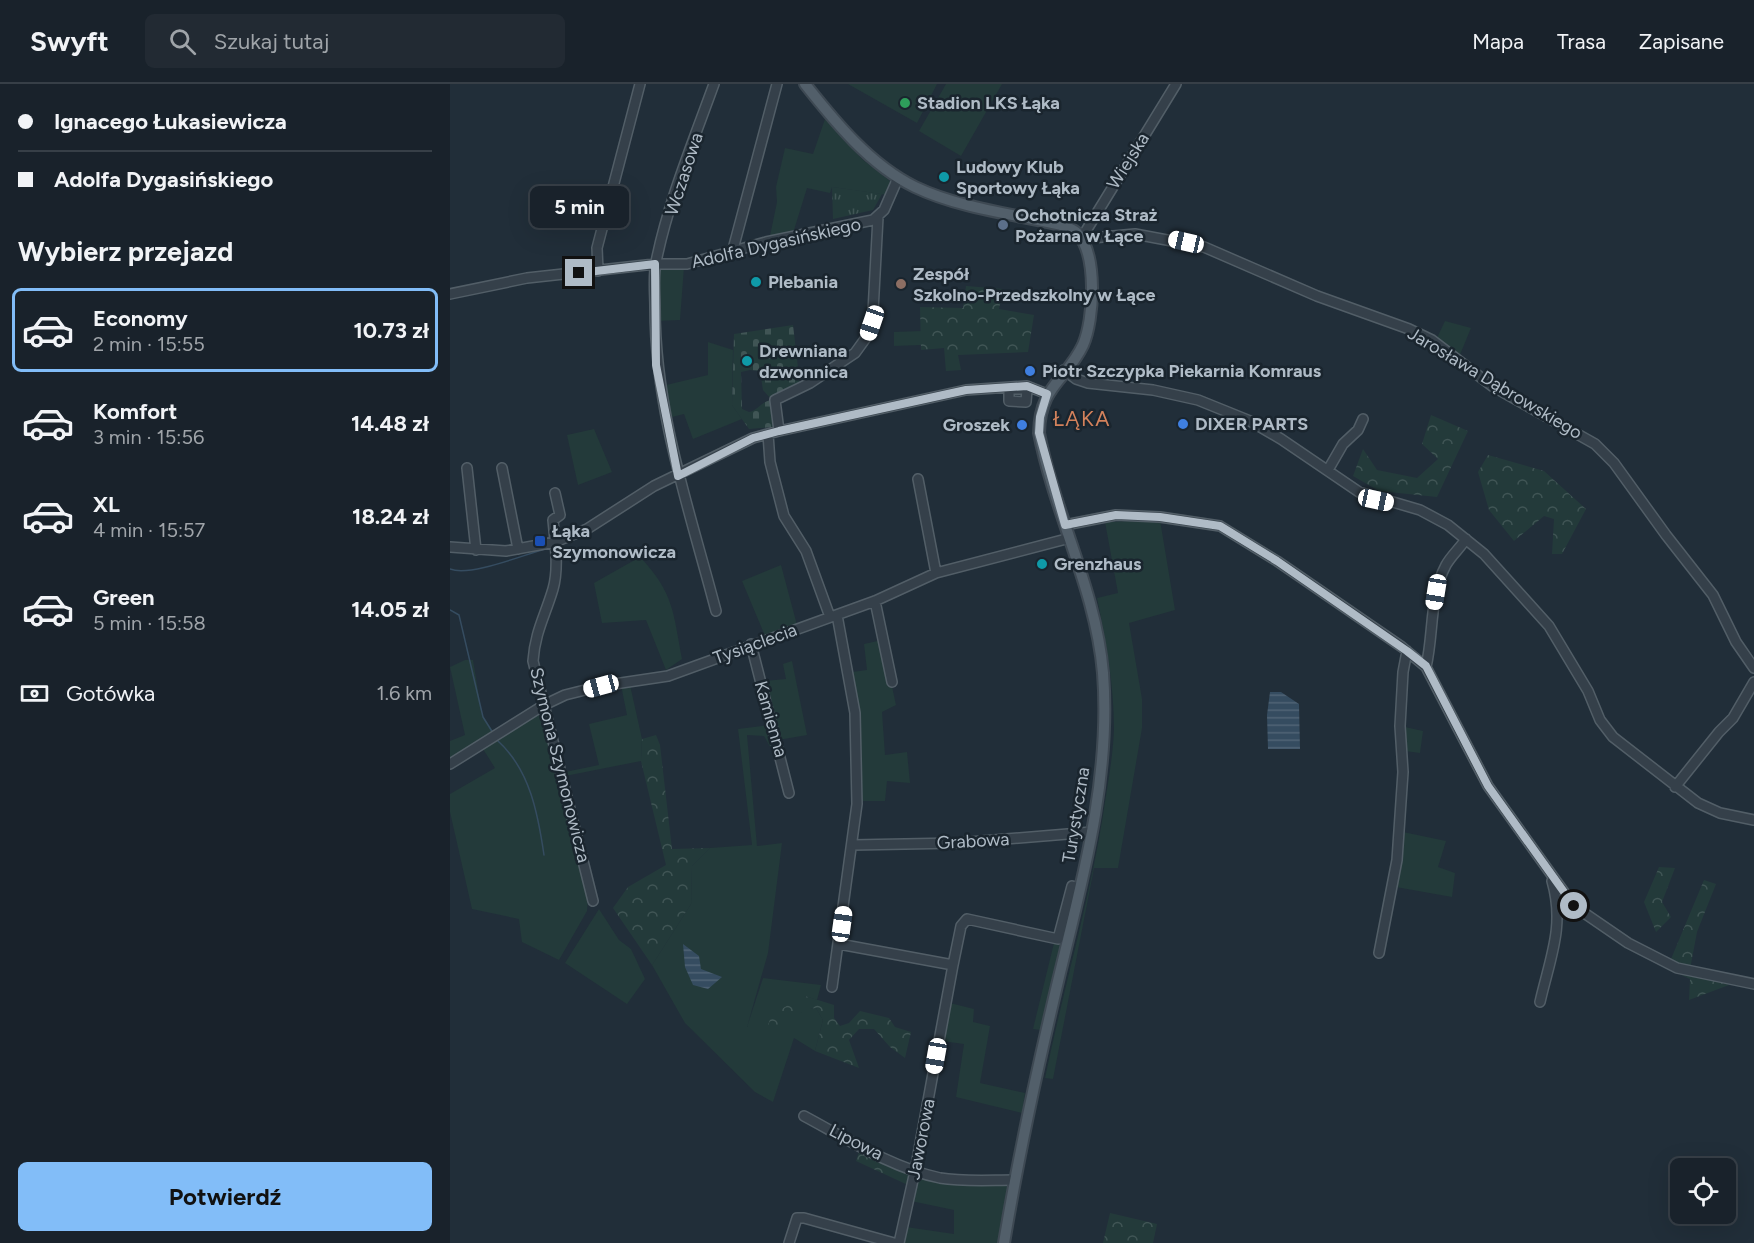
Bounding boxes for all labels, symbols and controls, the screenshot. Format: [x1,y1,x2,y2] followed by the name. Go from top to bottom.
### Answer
[145,14,565,68] search box
[30,24,109,58] text: Swyft
[166,25,199,58] icon: search
[214,28,329,55] text: Szukaj tutaj
[1472,29,1524,54] text: Mapa
[1557,29,1606,54] text: Trasa
[1639,29,1724,54] text: Zapisane
[917,92,1060,114] place label: Stadion LKS Łąka
[898,96,912,110] marker: Stadion LKS Łąka
[54,108,287,135] text: Ignacego Łukasiewicza
[1102,129,1154,193] street label: Wiejska
[660,130,708,218] street label: Wczasowa
[956,156,1080,199] place label: Ludowy Klub Sportowy Łąka
[54,166,273,193] text: Adolfa Dygasińskiego
[937,170,951,184] marker: Ludowy Klub Sportowy Łąka
[530,186,628,228] callout: 5 min
[554,195,605,219] text: 5 min
[1015,204,1158,247] place label: Ochotnicza Straż Pożarna w Łące
[689,213,863,273] street label: Adolfa Dygasińskiego
[996,218,1010,232] marker: Ochotnicza Straż Pożarna w Łące
[1166,229,1206,255] car
[18,235,233,268] text: Wybierz przejazd
[565,259,592,286] route end
[913,263,1156,306] place label: Zespół Szkolno-Przedszkolny w Łące
[768,271,838,293] place label: Plebania
[749,275,763,289] marker: Plebania
[894,277,908,291] marker: Zespół Szkolno-Przedszkolny w Łące
[21,303,75,357] icon: car
[858,303,886,343] car
[93,305,188,332] text: Economy
[354,317,429,344] text: 10.73 zł
[1404,322,1586,444] street label: Jarosława Dąbrowskiego
[93,332,205,356] text: 2 min · 15:55
[759,340,848,383] place label: Drewniana dzwonnica
[740,354,754,368] marker: Drewniana dzwonnica
[1042,360,1322,382] place label: Piotr Szczypka Piekarnia Komraus
[1023,364,1037,378] marker: Piotr Szczypka Piekarnia Komraus
[21,396,75,450] icon: car
[93,398,177,425] text: Komfort
[1053,406,1111,431] district label: ŁĄKA
[351,410,429,437] text: 14.48 zł
[1195,413,1308,435] place label: DIXER PARTS
[943,414,1010,436] place label: Groszek
[1176,417,1190,431] marker: DIXER PARTS
[1015,418,1029,432] marker: Groszek
[93,425,204,449] text: 3 min · 15:56
[1357,487,1395,513] car
[21,489,75,543] icon: car
[93,491,120,518] text: XL
[352,503,429,530] text: 18.24 zł
[93,518,205,542] text: 4 min · 15:57
[552,520,676,563] place label: Łąka Szymonowicza
[533,534,547,548] marker: Łąka Szymonowicza
[1054,553,1142,575] place label: Grenzhaus
[1035,557,1049,571] marker: Grenzhaus
[1424,573,1448,611] car
[21,582,75,636] icon: car
[93,584,155,611] text: Green
[351,596,429,623] text: 14.05 zł
[93,611,206,635] text: 5 min · 15:58
[710,619,800,669] street label: Tysiąclecia
[525,665,595,865] street label: Szymona Szymonowicza
[581,673,621,699] car
[18,677,51,710] icon: cash
[750,678,792,760] street label: Kamienna
[66,680,155,707] text: Gotówka
[377,681,432,705] text: 1.6 km
[1058,765,1094,865] street label: Turystyczna
[936,828,1010,854] street label: Grabowa
[1560,892,1587,919] route start
[831,905,853,943] car
[924,1037,948,1075] car
[902,1097,940,1181] street label: Jaworowa
[825,1119,887,1165] street label: Lipowa
[1670,1158,1736,1224] map controls
[1670,1158,1736,1224] button: locate
[18,1162,432,1231] button: Potwierdź

